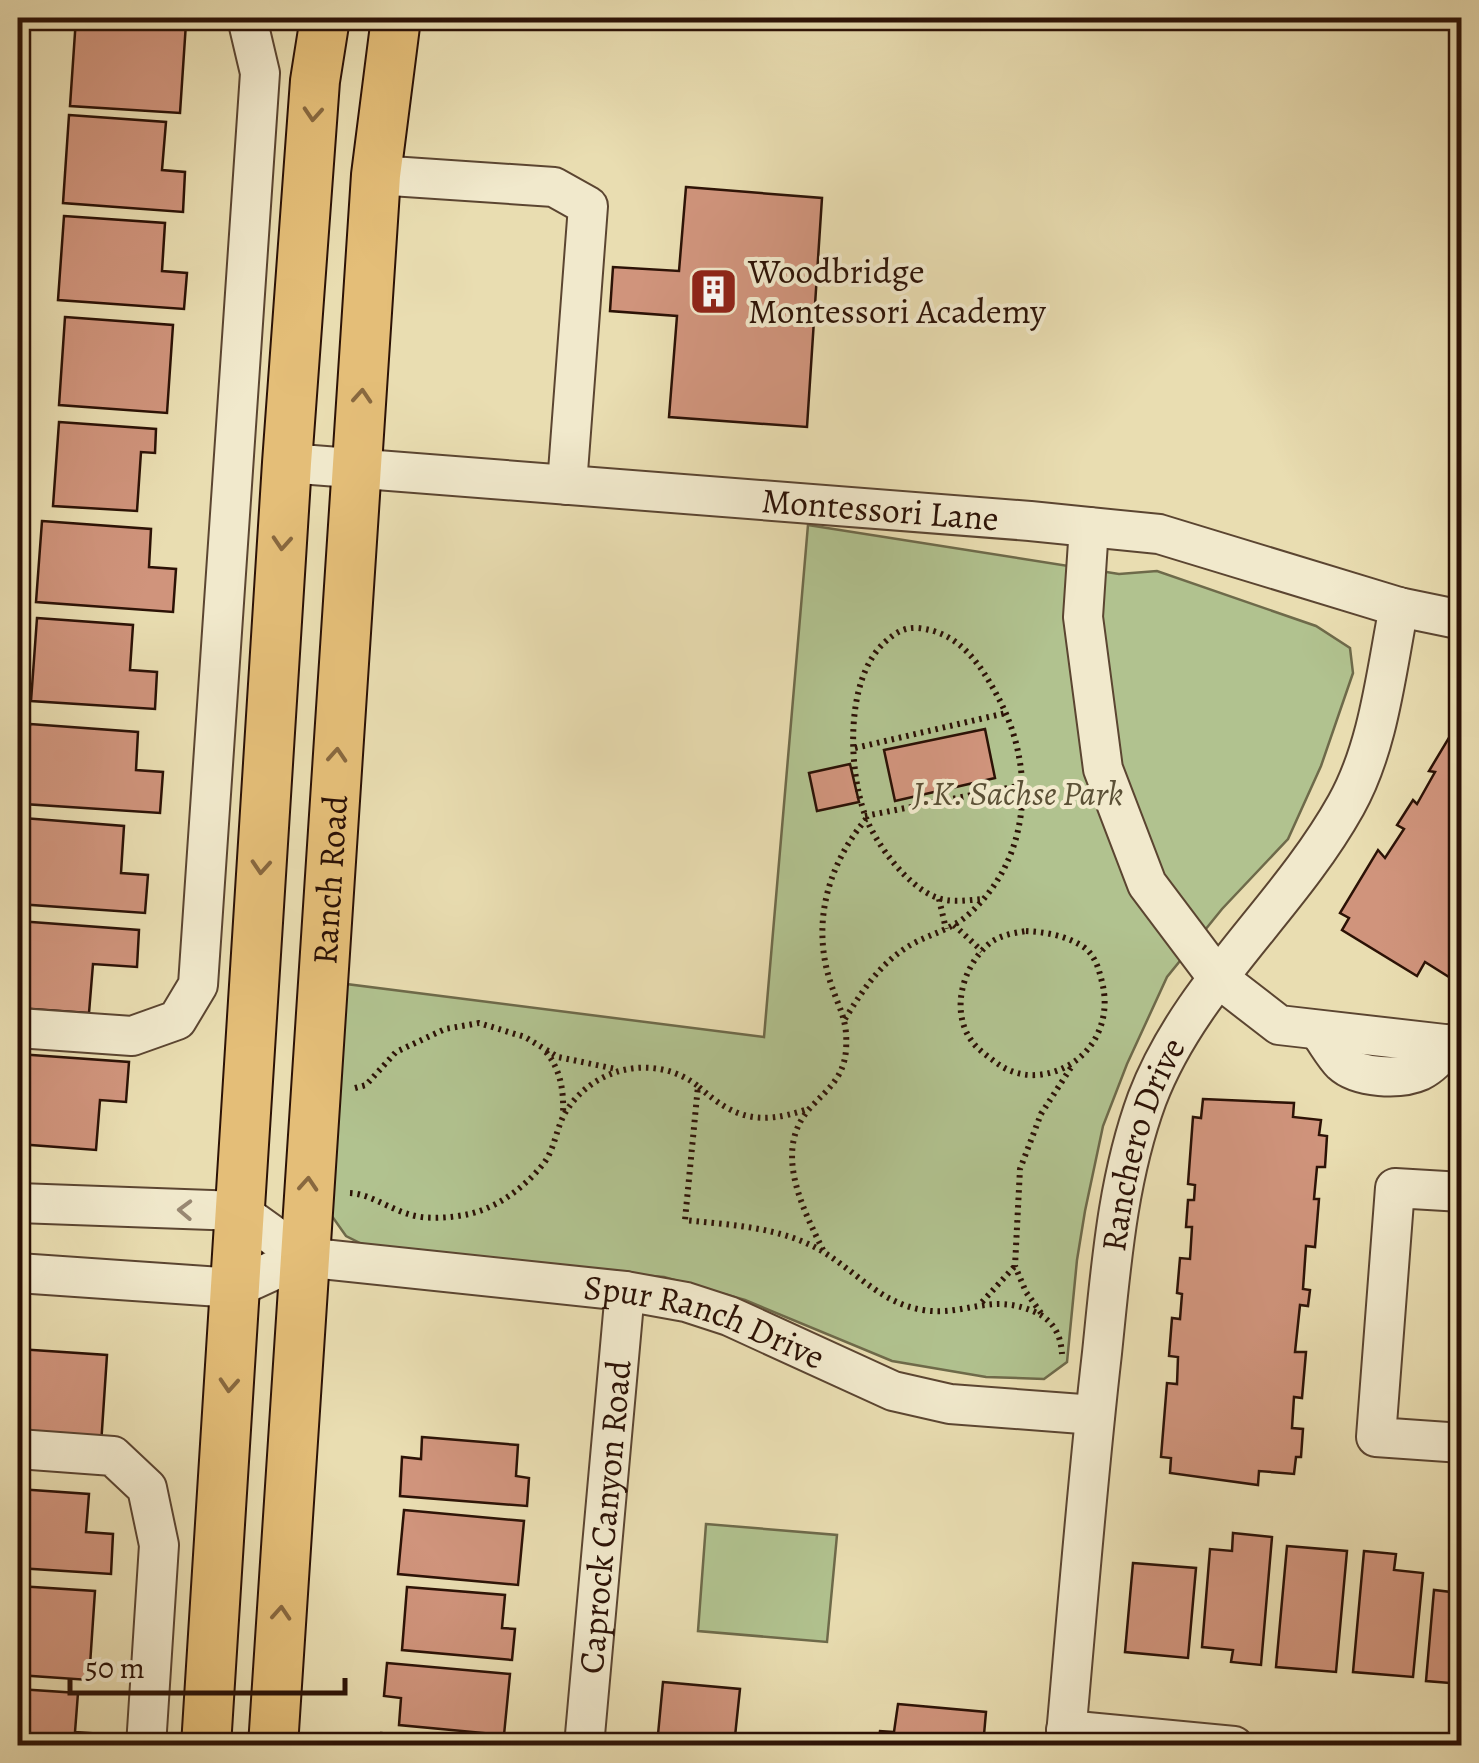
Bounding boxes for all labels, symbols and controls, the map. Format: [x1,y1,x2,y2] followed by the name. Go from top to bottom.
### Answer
[303,107,324,123] one-way arrow
[747,247,1046,335] place label: Woodbridge Montessori Academy
[687,265,739,317] building icon: Woodbridge Montessori Academy
[351,387,372,403] one-way arrow
[760,476,1000,542] street label: Montessori Lane
[272,536,293,552] one-way arrow
[326,747,348,763] one-way arrow
[912,769,1123,817] park label: J.K. Sachse Park
[300,793,359,966] street label: Ranch Road
[251,860,272,876] one-way arrow
[1089,1028,1196,1254] street label: Ranchero Drive
[297,1176,318,1192] one-way arrow
[177,1199,193,1220] one-way arrow
[581,1263,833,1381] street label: Spur Ranch Drive
[567,1358,643,1676] street label: Caprock Canyon Road
[219,1378,240,1394] one-way arrow
[270,1605,291,1621] one-way arrow
[70,1633,345,1695] scale bar
[85,1648,145,1688] text: 50 m

